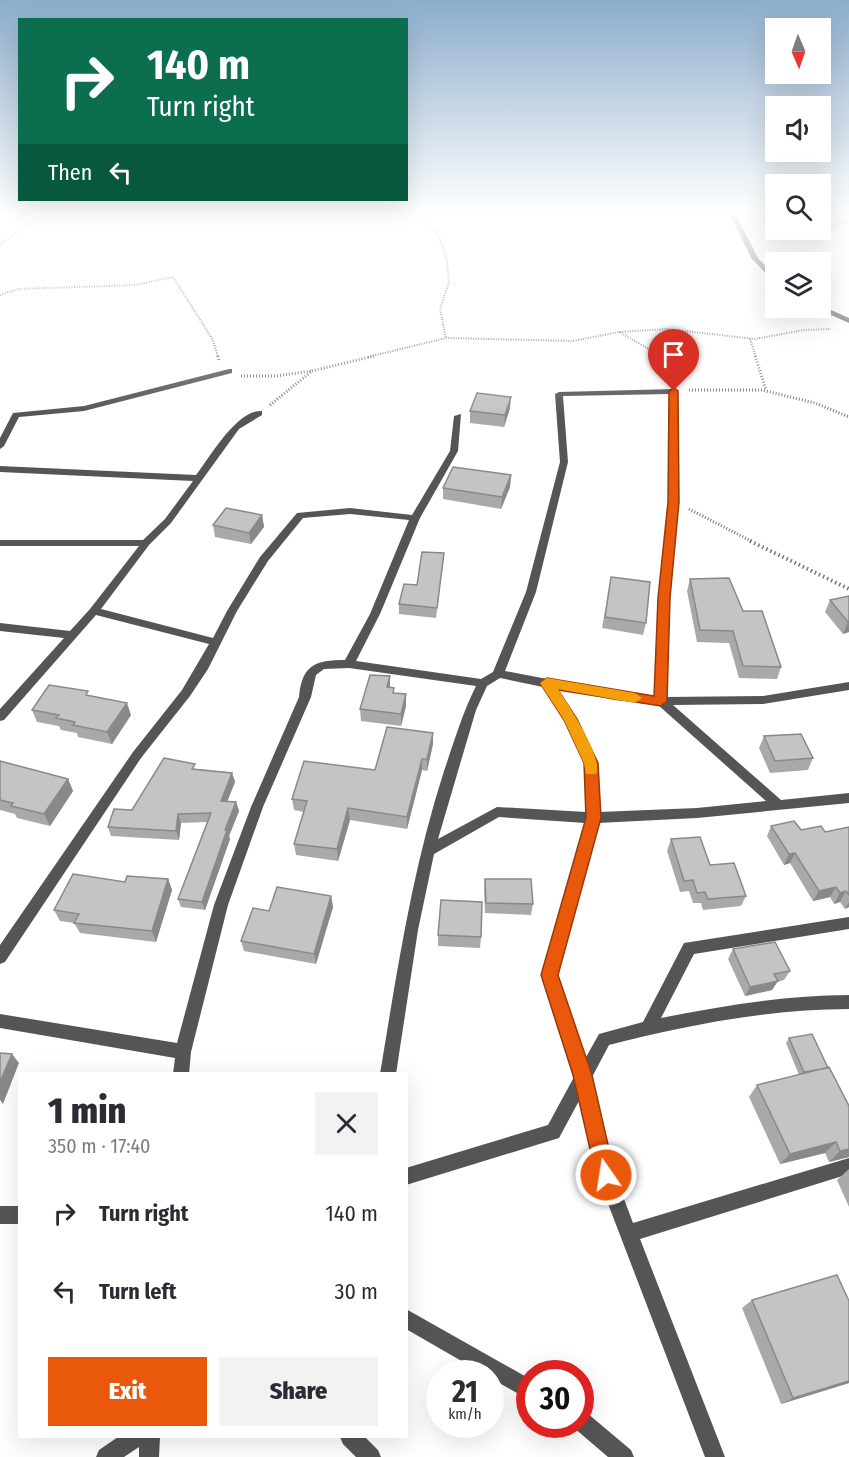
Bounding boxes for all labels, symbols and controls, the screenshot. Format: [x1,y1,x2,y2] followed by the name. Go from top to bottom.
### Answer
[765,18,831,84] north arrow
[765,18,831,318] map controls
[147,40,250,90] text: 140 m
[48,42,126,120] icon: right
[147,91,255,123] text: Turn right
[765,96,831,162] button: sound
[104,156,137,189] icon: left
[48,159,92,186] text: Then
[765,174,831,240] button: search
[765,252,831,318] button: layers
[648,329,699,391] pin
[657,338,690,371] icon: arrive
[48,1089,126,1133] text: 1 min
[315,1092,378,1155] button: close
[48,1134,150,1158] text: 350 m · 17:40
[574,1143,638,1207] position arrow
[48,1197,81,1230] icon: right
[99,1200,188,1227] text: Turn right
[325,1200,378,1227] text: 140 m
[48,1275,81,1308] icon: left
[99,1278,177,1305] text: Turn left
[335,1278,378,1305] text: 30 m
[48,1357,207,1426] button: Exit
[219,1357,378,1426] button: Share
[516,1360,594,1438] speed limit sign: 30
[452,1374,478,1410] text: 21
[448,1405,482,1423] text: km/h

